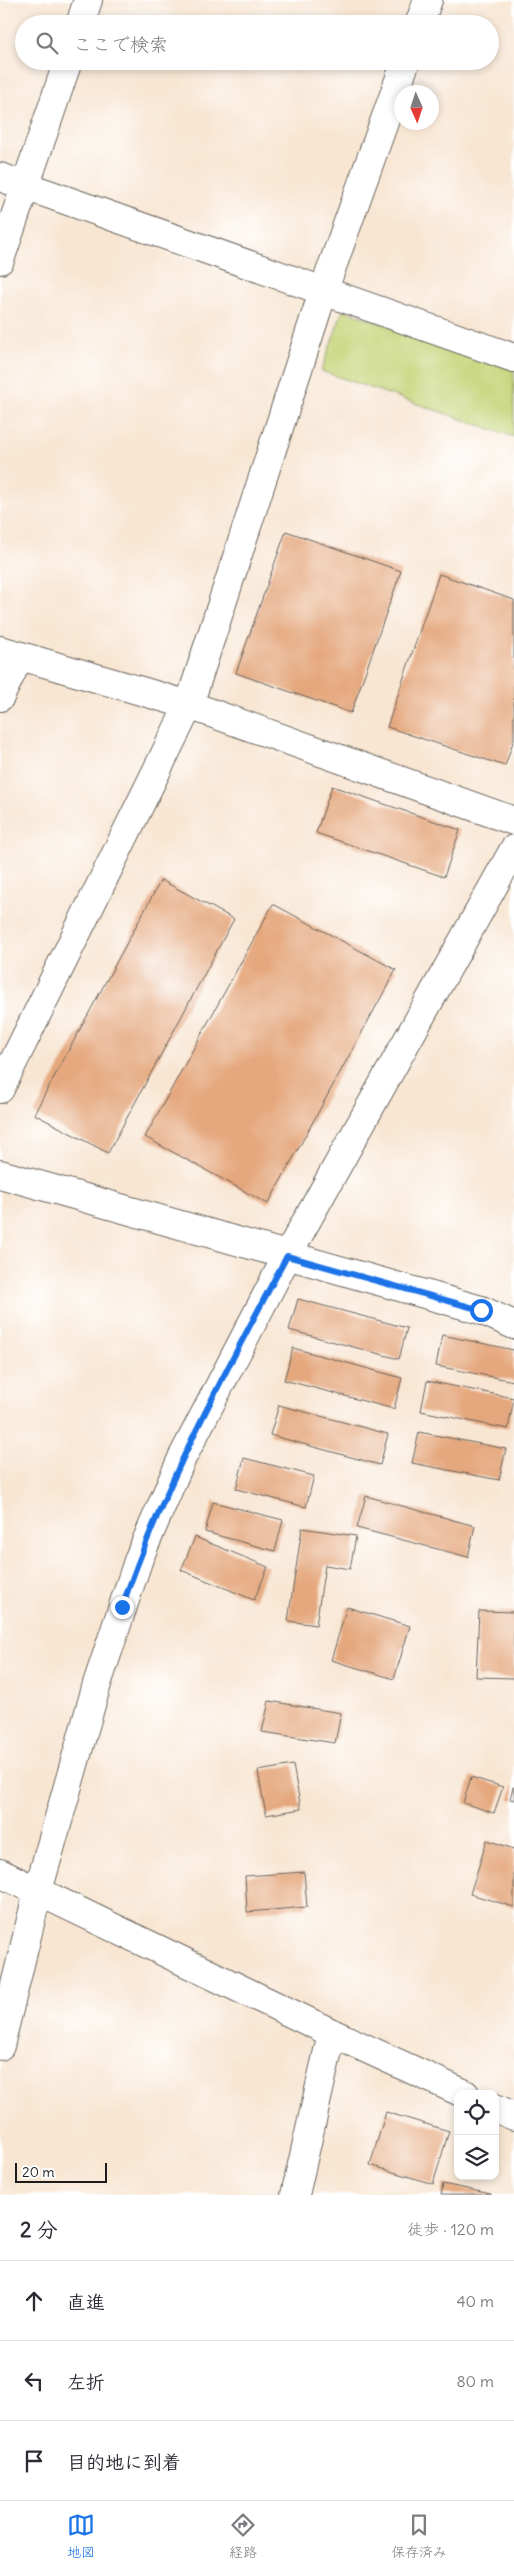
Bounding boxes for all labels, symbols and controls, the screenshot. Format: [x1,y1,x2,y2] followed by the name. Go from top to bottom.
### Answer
[15,15,499,70] search box
[33,29,61,57] icon: search
[73,32,168,56] text: ここで検索
[394,85,439,130] north arrow
[470,1299,493,1322] route start
[111,1596,134,1619] route end
[454,2090,499,2180] map controls
[454,2090,499,2135] button: locate
[454,2135,499,2180] button: layers
[15,2160,108,2183] scale bar
[22,2163,55,2181] text: 20 m
[20,2216,58,2243] text: 2 分
[407,2219,494,2239] text: 徒歩 · 120 m
[20,2287,48,2315] icon: ahead
[67,2290,105,2314] text: 直進
[456,2291,494,2311] text: 40 m
[20,2367,48,2395] icon: left
[67,2370,105,2394] text: 左折
[456,2371,494,2391] text: 80 m
[20,2447,48,2475] icon: arrive
[67,2450,181,2474] text: 目的地に到着
[67,2511,95,2561] tab: 地図
[229,2511,257,2561] tab: 経路
[391,2511,447,2561] tab: 保存済み

